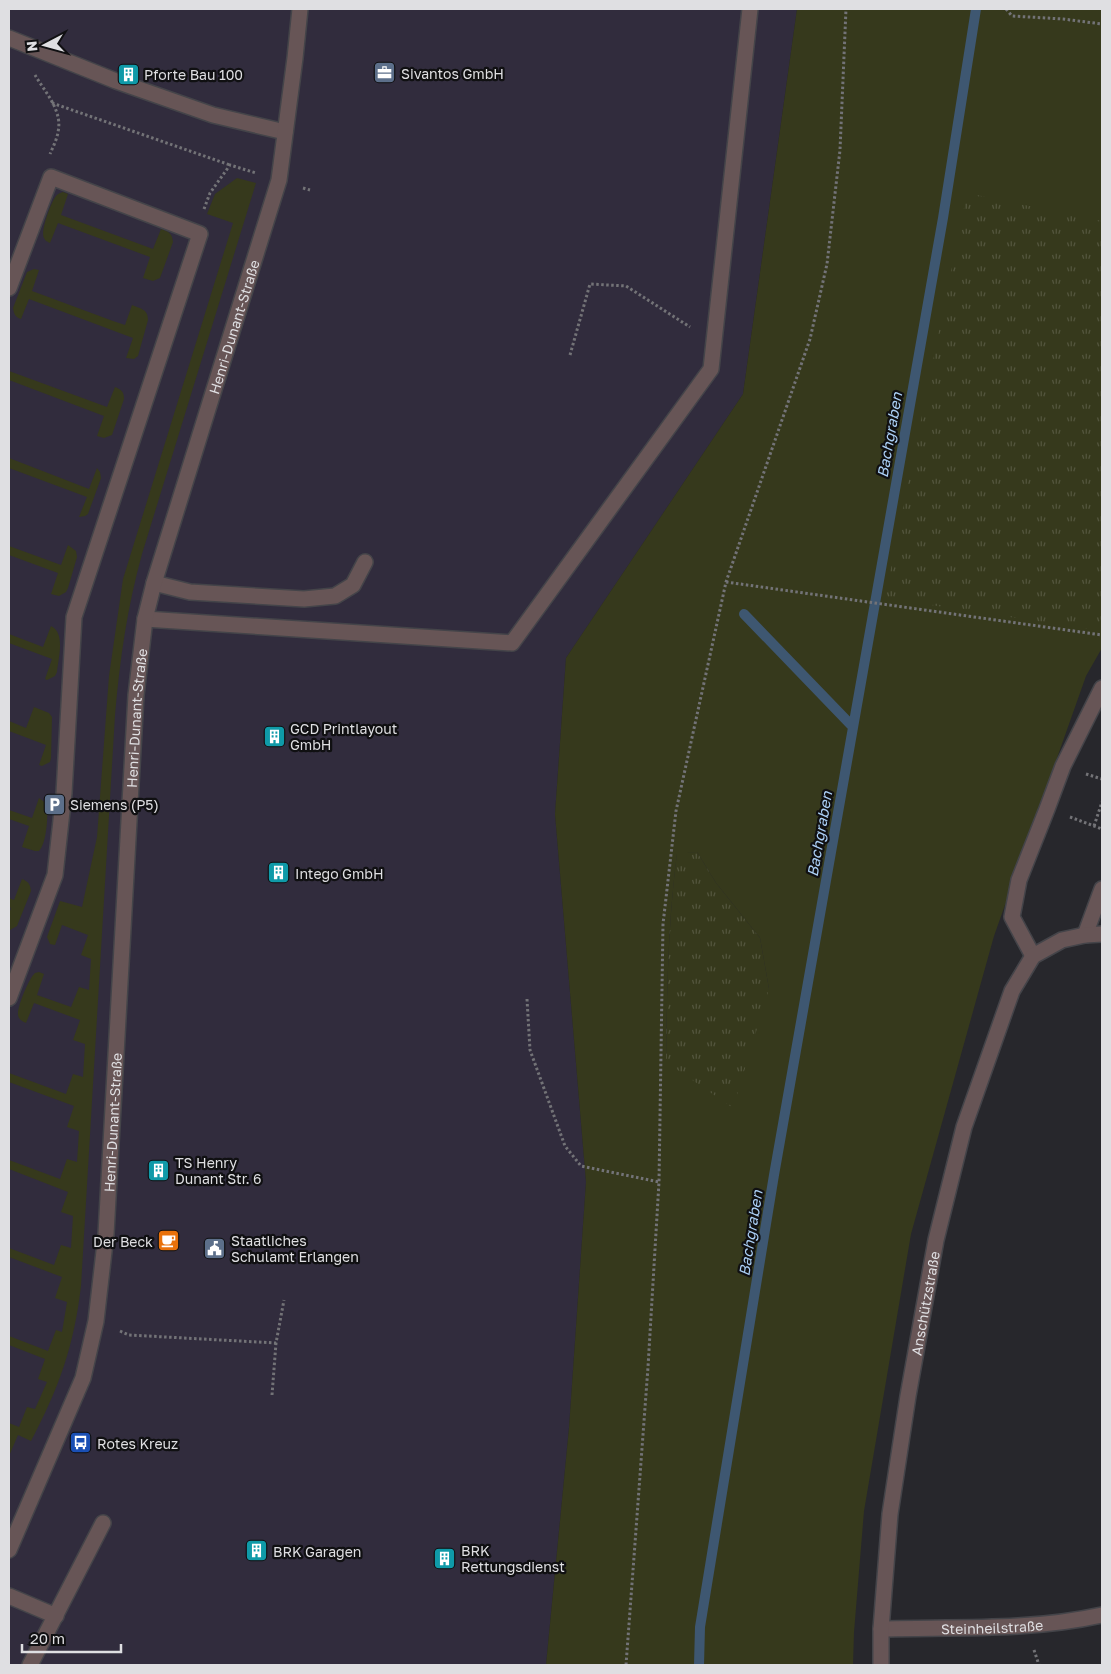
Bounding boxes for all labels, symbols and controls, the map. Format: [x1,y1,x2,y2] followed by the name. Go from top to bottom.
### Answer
[20,20,70,70] north arrow
[23,40,41,53] text: N
[373,61,397,85] office icon: Sivantos GmbH
[116,62,140,86] building icon: Pforte Bau 100
[401,65,504,82] place label: Sivantos GmbH
[144,66,243,83] place label: Pforte Bau 100
[205,258,262,396] street label: Henri-Dunant-Straße
[873,390,906,479] water label: Bachgraben
[122,648,150,788] street label: Henri-Dunant-Straße
[290,720,397,753] place label: GCD Printlayout GmbH
[262,724,286,748] building icon: GCD Printlayout GmbH
[803,789,836,878] water label: Bachgraben
[42,792,66,816] parking icon: Siemens (P5)
[70,796,159,813] place label: Siemens (P5)
[267,861,291,885] building icon: Intego GmbH
[295,865,384,882] place label: Intego GmbH
[100,1052,125,1193] street label: Henri-Dunant-Straße
[175,1154,262,1187] place label: TS Henry Dunant Str. 6
[147,1158,171,1182] building icon: TS Henry Dunant Str. 6
[734,1188,767,1277] water label: Bachgraben
[157,1229,181,1253] cafe icon: Der Beck
[231,1232,359,1265] place label: Staatliches Schulamt Erlangen
[93,1233,153,1250] place label: Der Beck
[203,1236,227,1260] public building icon: Staatliches Schulamt Erlangen
[907,1250,942,1357] street label: Anschützstraße
[69,1431,93,1455] bus stop icon: Rotes Kreuz
[97,1435,178,1452] place label: Rotes Kreuz
[245,1539,269,1563] building icon: BRK Garagen
[461,1542,565,1575] place label: BRK Rettungsdienst
[273,1543,361,1560] place label: BRK Garagen
[433,1546,457,1570] building icon: BRK Rettungsdienst
[941,1616,1044,1637] street label: Steinheilstraße
[22,1622,121,1654] scale bar
[30,1629,65,1647] text: 20 m

